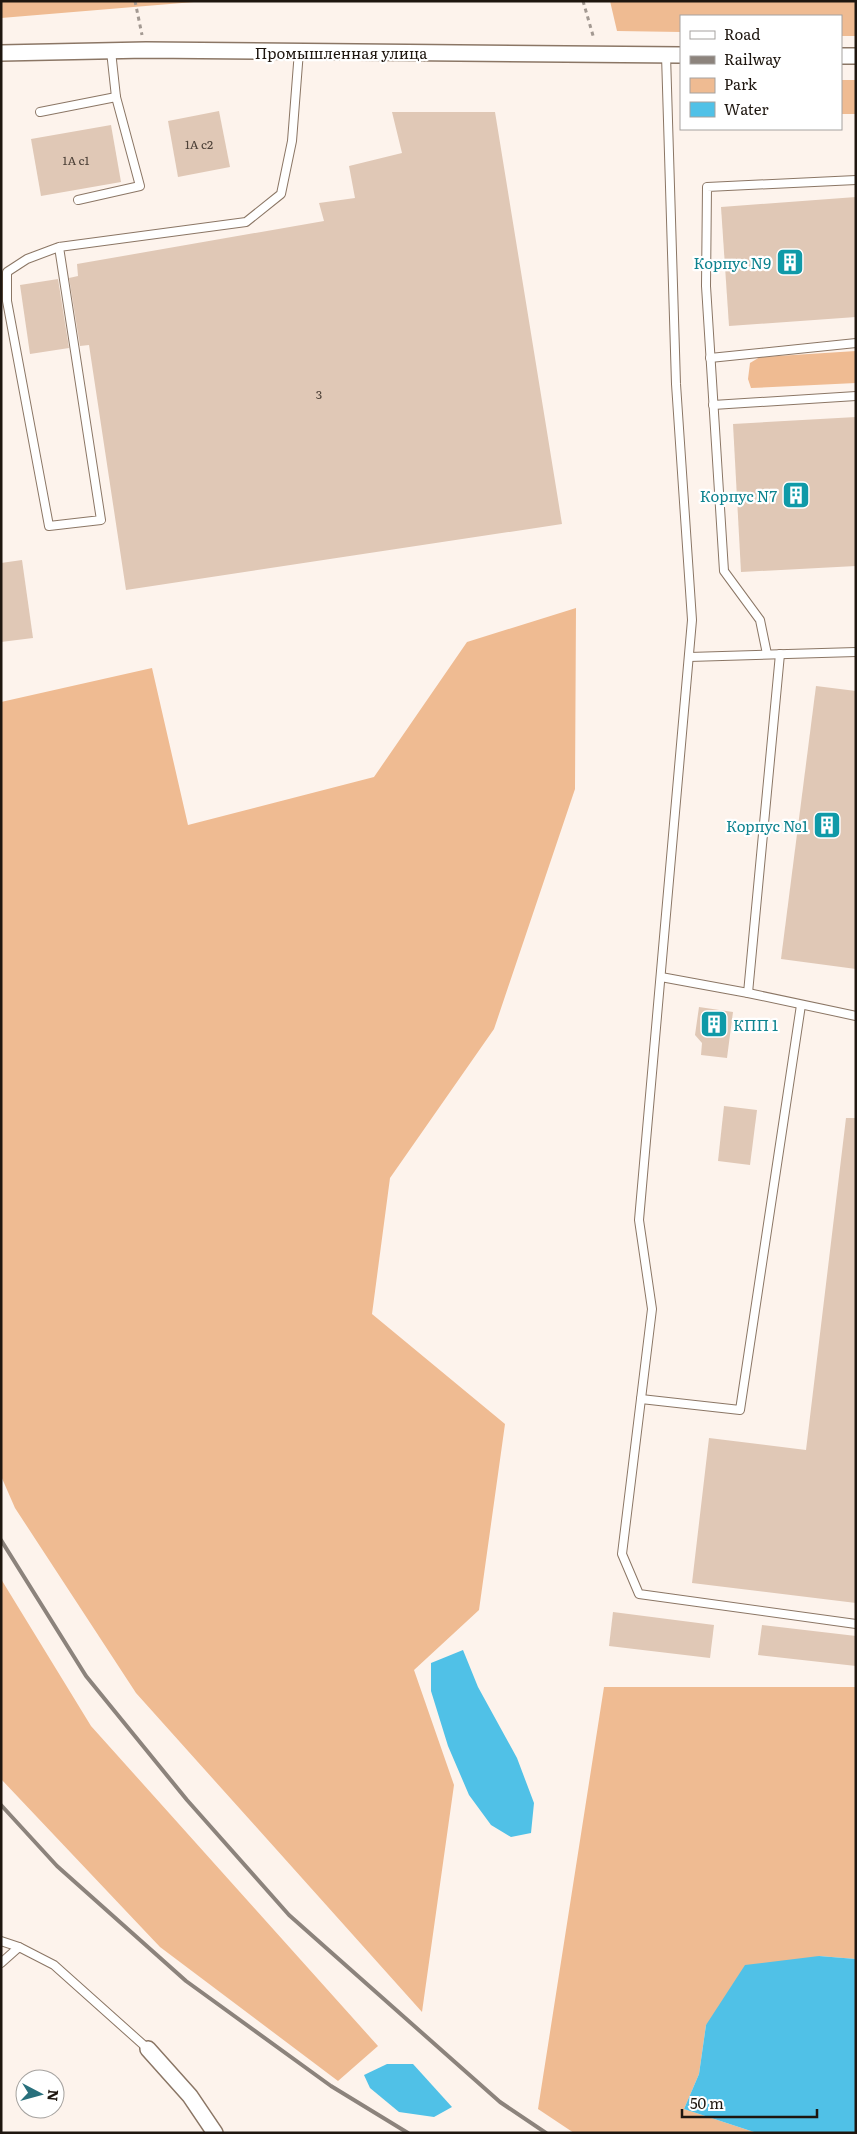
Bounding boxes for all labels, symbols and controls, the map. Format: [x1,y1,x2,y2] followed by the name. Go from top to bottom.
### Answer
[680,15,842,130] legend
[724,22,760,45] text: Road
[255,41,428,64] street label: Промышленная улица
[724,47,782,70] text: Railway
[724,72,758,95] text: Park
[724,97,769,120] text: Water
[185,135,213,153] house number: 1А с2
[63,151,90,169] house number: 1А с1
[775,247,805,277] building icon: Корпус N9
[694,251,771,274] place label: Корпус N9
[316,385,322,403] house number: 3
[781,480,811,510] building icon: Корпус N7
[700,484,777,507] place label: Корпус N7
[812,810,842,840] building icon: Корпус №1
[726,814,808,837] place label: Корпус №1
[699,1009,729,1039] building icon: КПП 1
[733,1013,778,1036] place label: КПП 1
[15,2069,65,2119] north arrow
[682,2086,817,2118] scale bar
[43,2089,64,2103] text: N
[690,2091,724,2114] text: 50 m

